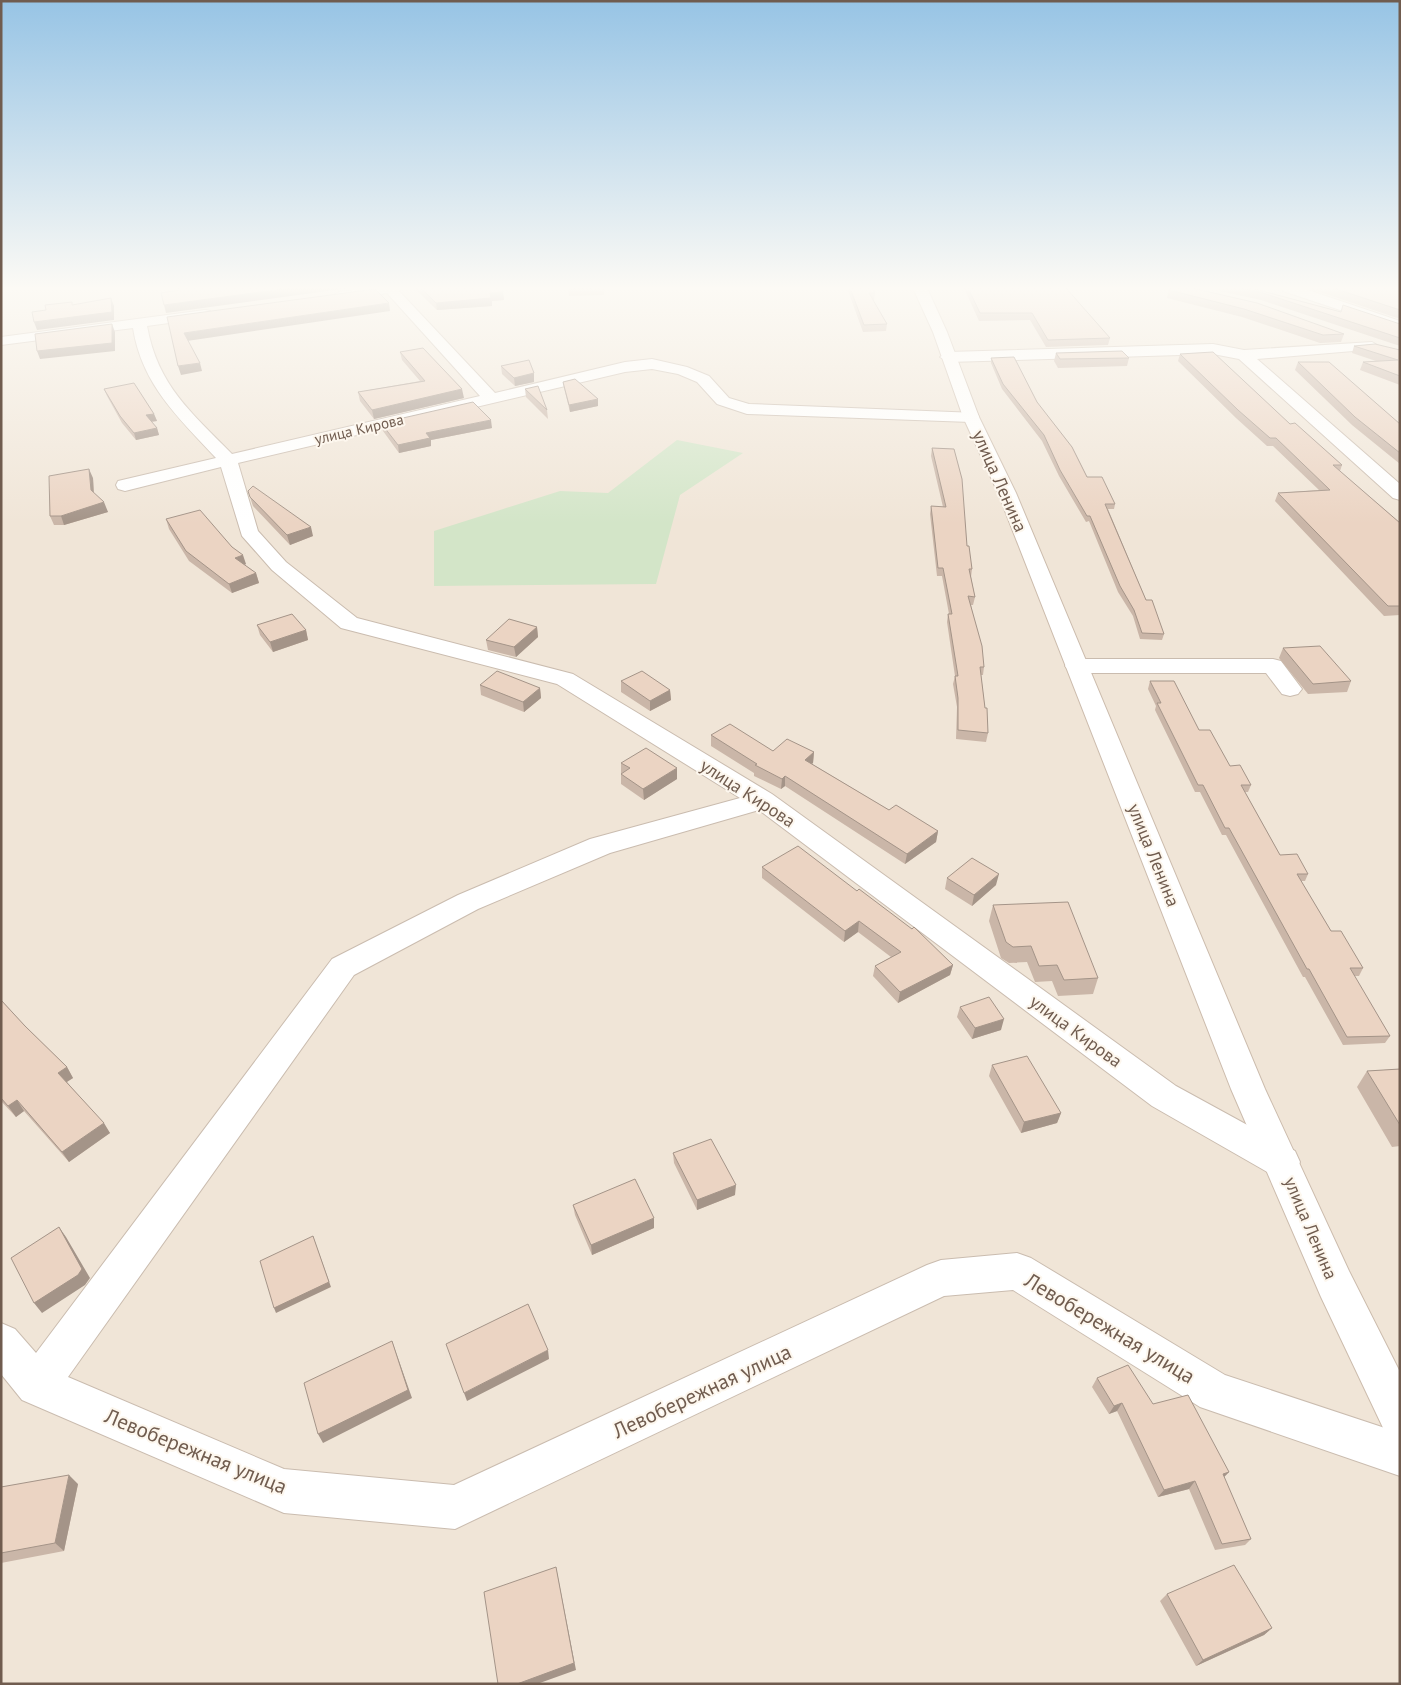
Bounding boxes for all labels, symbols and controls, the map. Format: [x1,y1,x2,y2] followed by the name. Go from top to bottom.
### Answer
[313,410,405,448] street label: улица Кирова
[967,427,1033,535] street label: улица Ленина
[696,754,800,832] street label: улица Кирова
[1123,800,1185,910] street label: улица Ленина
[1025,990,1127,1072] street label: улица Кирова
[1279,1173,1343,1283] street label: улица Ленина
[1019,1266,1200,1390] street label: Левобережная улица
[607,1338,796,1445] street label: Левобережная улица
[100,1402,291,1500] street label: Левобережная улица

